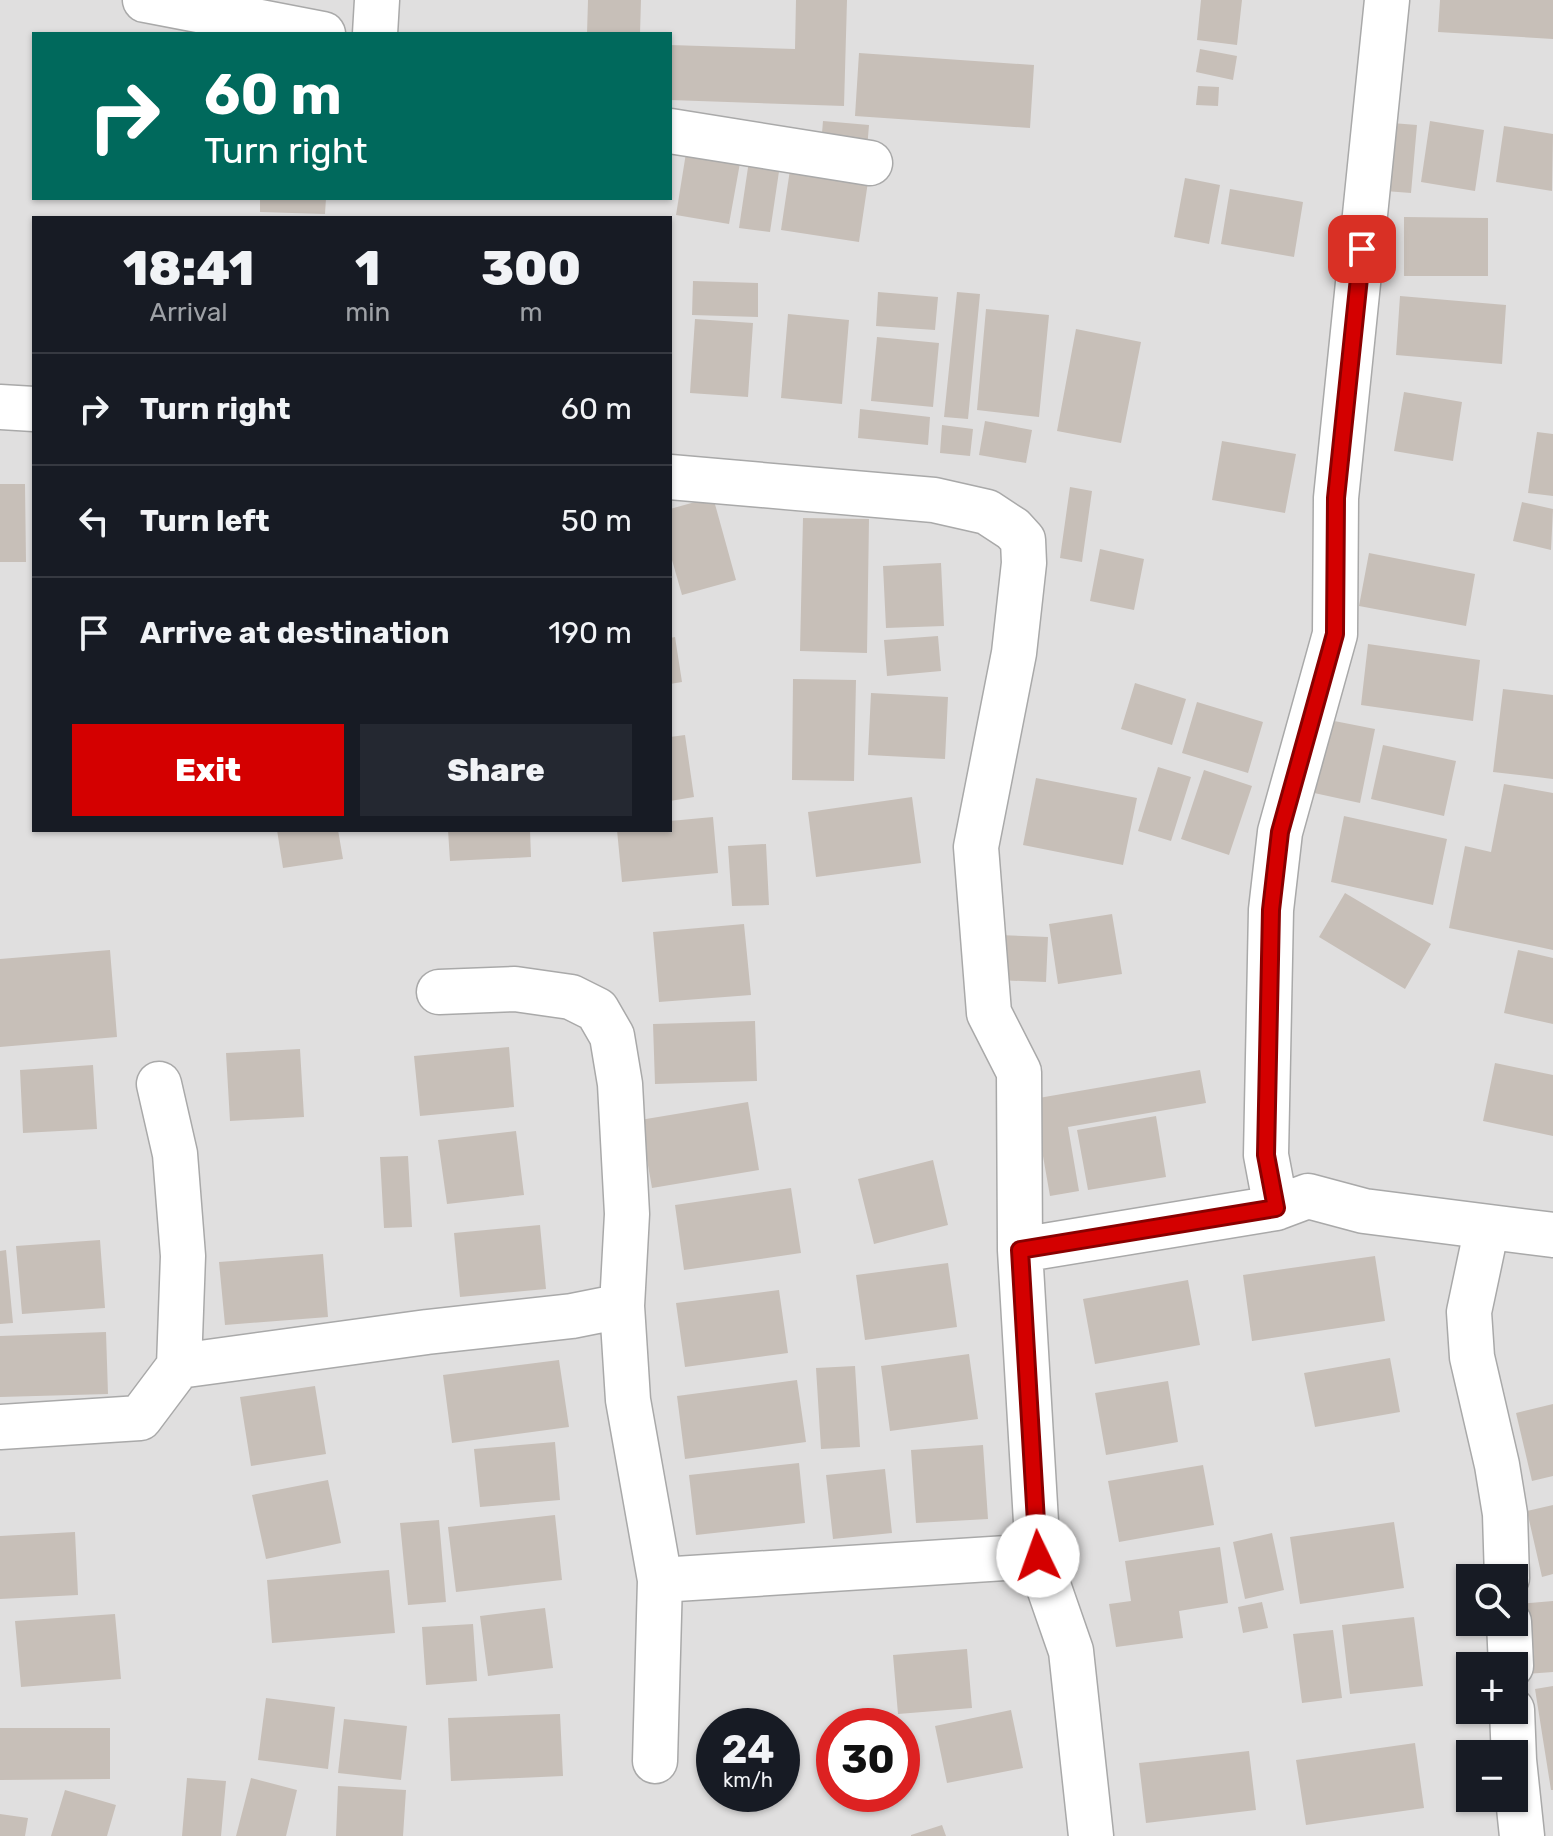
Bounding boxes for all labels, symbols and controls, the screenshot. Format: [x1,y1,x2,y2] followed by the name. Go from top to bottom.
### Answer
[204,62,342,128] text: 60 m
[72,64,176,168] icon: right
[204,129,368,172] text: Turn right
[1328,215,1396,283] pin
[1340,227,1384,271] icon: arrive
[123,240,254,297] text: 18:41
[355,240,380,297] text: 1
[481,240,581,297] text: 300
[150,297,228,328] text: Arrival
[345,297,390,328] text: min
[520,297,543,328] text: m
[72,387,116,431] icon: right
[140,391,291,427] text: Turn right
[561,391,632,427] text: 60 m
[72,499,116,543] icon: left
[140,503,270,539] text: Turn left
[561,503,632,539] text: 50 m
[72,611,116,655] icon: arrive
[140,615,450,651] text: Arrive at destination
[548,615,632,651] text: 190 m
[72,724,344,816] button: Exit
[360,724,632,816] button: Share
[996,1514,1080,1598] position arrow
[1456,1564,1528,1812] map controls
[1456,1564,1528,1636] button: search
[1456,1652,1528,1724] button: +
[816,1708,920,1812] speed limit sign: 30
[721,1726,775,1773] text: 24
[1456,1740,1528,1812] button: −
[723,1768,773,1792] text: km/h

